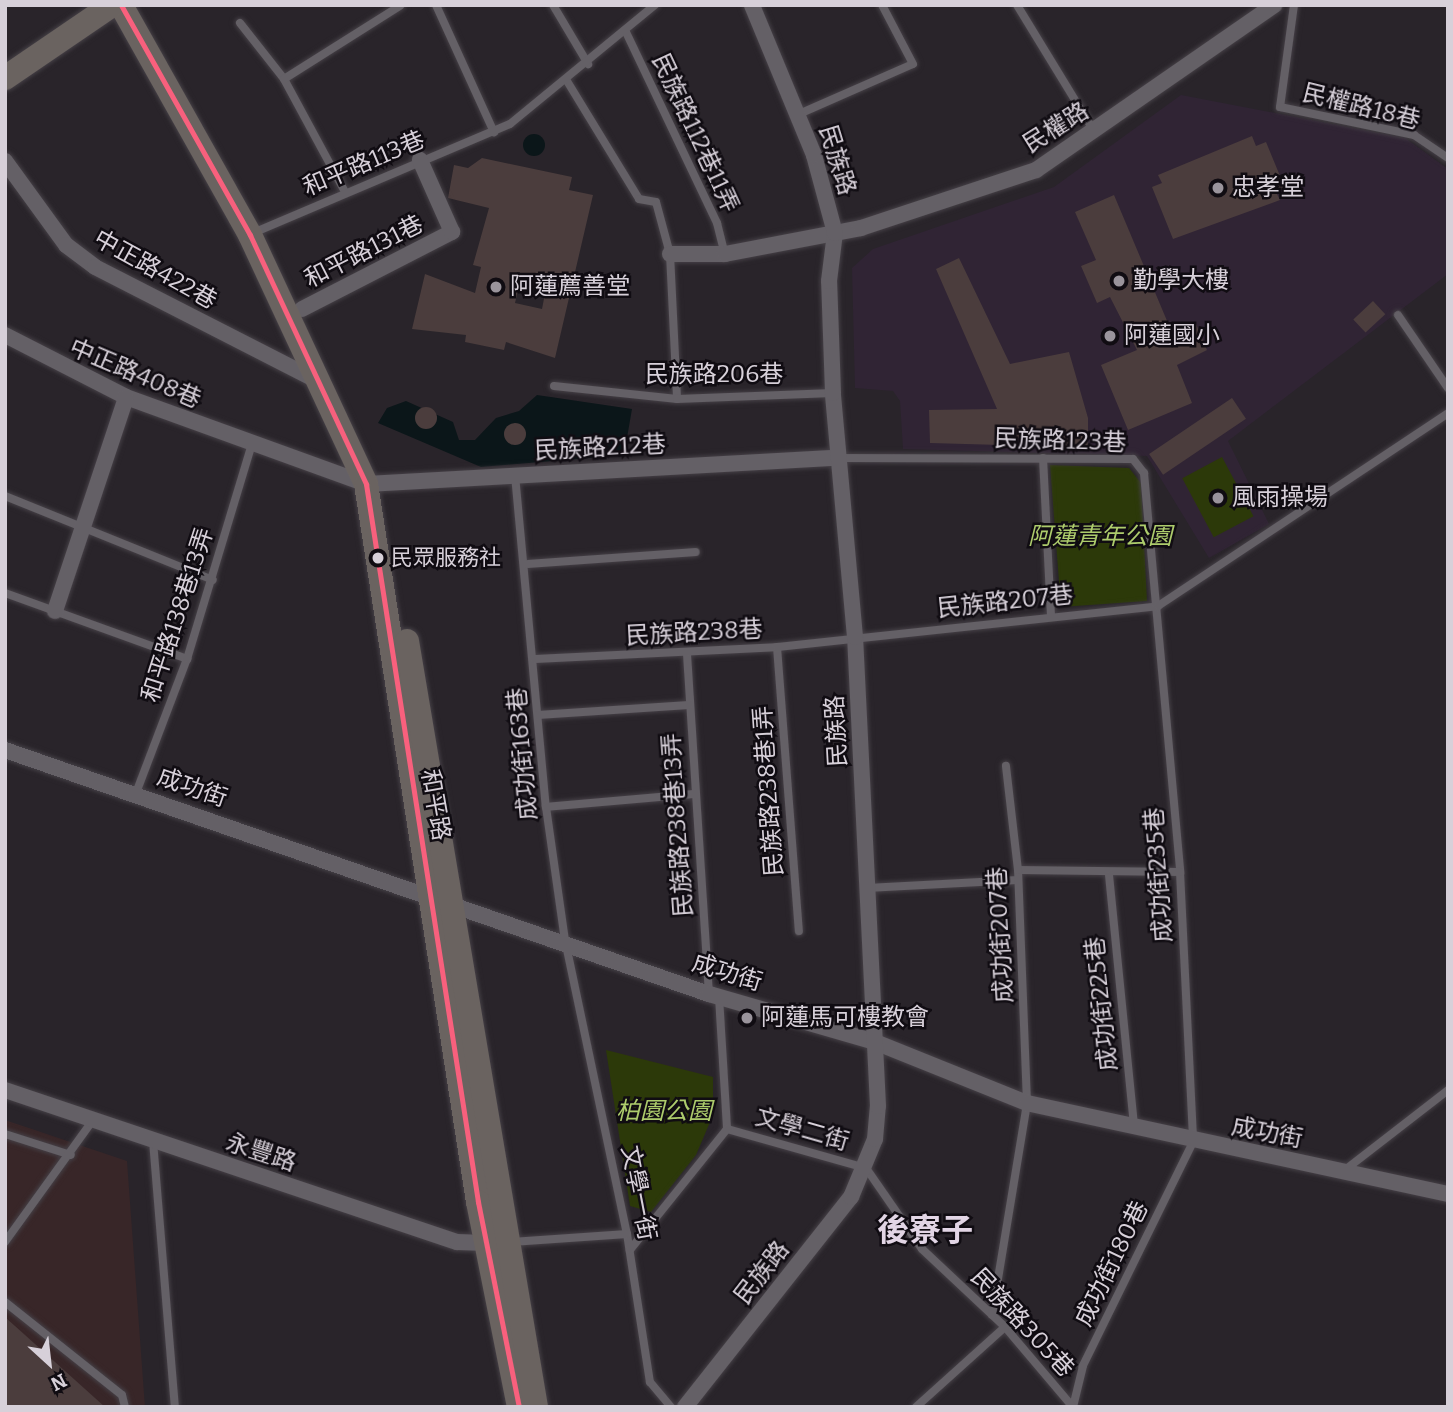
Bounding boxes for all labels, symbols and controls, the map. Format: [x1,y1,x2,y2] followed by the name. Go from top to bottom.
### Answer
[646,49,744,217] street label: 民族路112巷11弄
[1299,78,1423,136] street label: 民權路18巷
[1018,97,1094,159] street label: 民權路
[813,121,861,199] street label: 民族路
[299,126,429,202] street label: 和平路113巷
[1232,174,1304,202] place label: 忠孝堂
[1210,180,1226,196] marker: 忠孝堂
[300,210,428,294] street label: 和平路131巷
[88,224,222,316] street label: 中正路422巷
[1133,267,1229,295] place label: 勤學大樓
[510,273,630,301] place label: 阿蓮薦善堂
[1111,273,1127,289] marker: 勤學大樓
[488,279,504,295] marker: 阿蓮薦善堂
[1124,322,1220,350] place label: 阿蓮國小
[1102,328,1118,344] marker: 阿蓮國小
[65,333,205,415] street label: 中正路408巷
[645,361,783,389] street label: 民族路206巷
[993,424,1127,458] street label: 民族路123巷
[533,430,667,466] street label: 民族路212巷
[1232,484,1328,512] place label: 風雨操場
[1210,490,1226,506] marker: 風雨操場
[1028,523,1172,551] park label: 阿蓮青年公園
[136,524,220,706] street label: 和平路138巷13弄
[391,545,501,571] place label: 民眾服務社
[371,551,385,565] marker: 民眾服務社
[936,581,1074,623] street label: 民族路207巷
[625,615,763,651] street label: 民族路238巷
[503,686,543,822] street label: 成功街163巷
[821,694,853,768] street label: 民族路
[749,705,789,877] street label: 民族路238巷1弄
[657,732,699,918] street label: 民族路238巷13弄
[153,763,231,813] street label: 成功街
[415,767,455,843] street label: 和平路
[1140,806,1178,944] street label: 成功街235巷
[983,866,1019,1004] street label: 成功街207巷
[1081,935,1123,1073] street label: 成功街225巷
[688,949,766,997] street label: 成功街
[761,1004,929,1032] place label: 阿蓮馬可樓教會
[739,1010,755,1026] marker: 阿蓮馬可樓教會
[616,1098,712,1126] park label: 柏園公園
[752,1103,852,1157] street label: 文學二街
[1229,1112,1305,1154] street label: 成功街
[222,1128,300,1178] street label: 永豐路
[615,1143,661,1243] street label: 文學一街
[1069,1197,1155,1331] street label: 成功街180巷
[877,1211,973,1249] district label: 後寮子
[728,1236,796,1310] street label: 民族路
[964,1263,1080,1383] street label: 民族路305巷
[14,1328,84,1398] north arrow
[47,1369,71,1396] text: N

